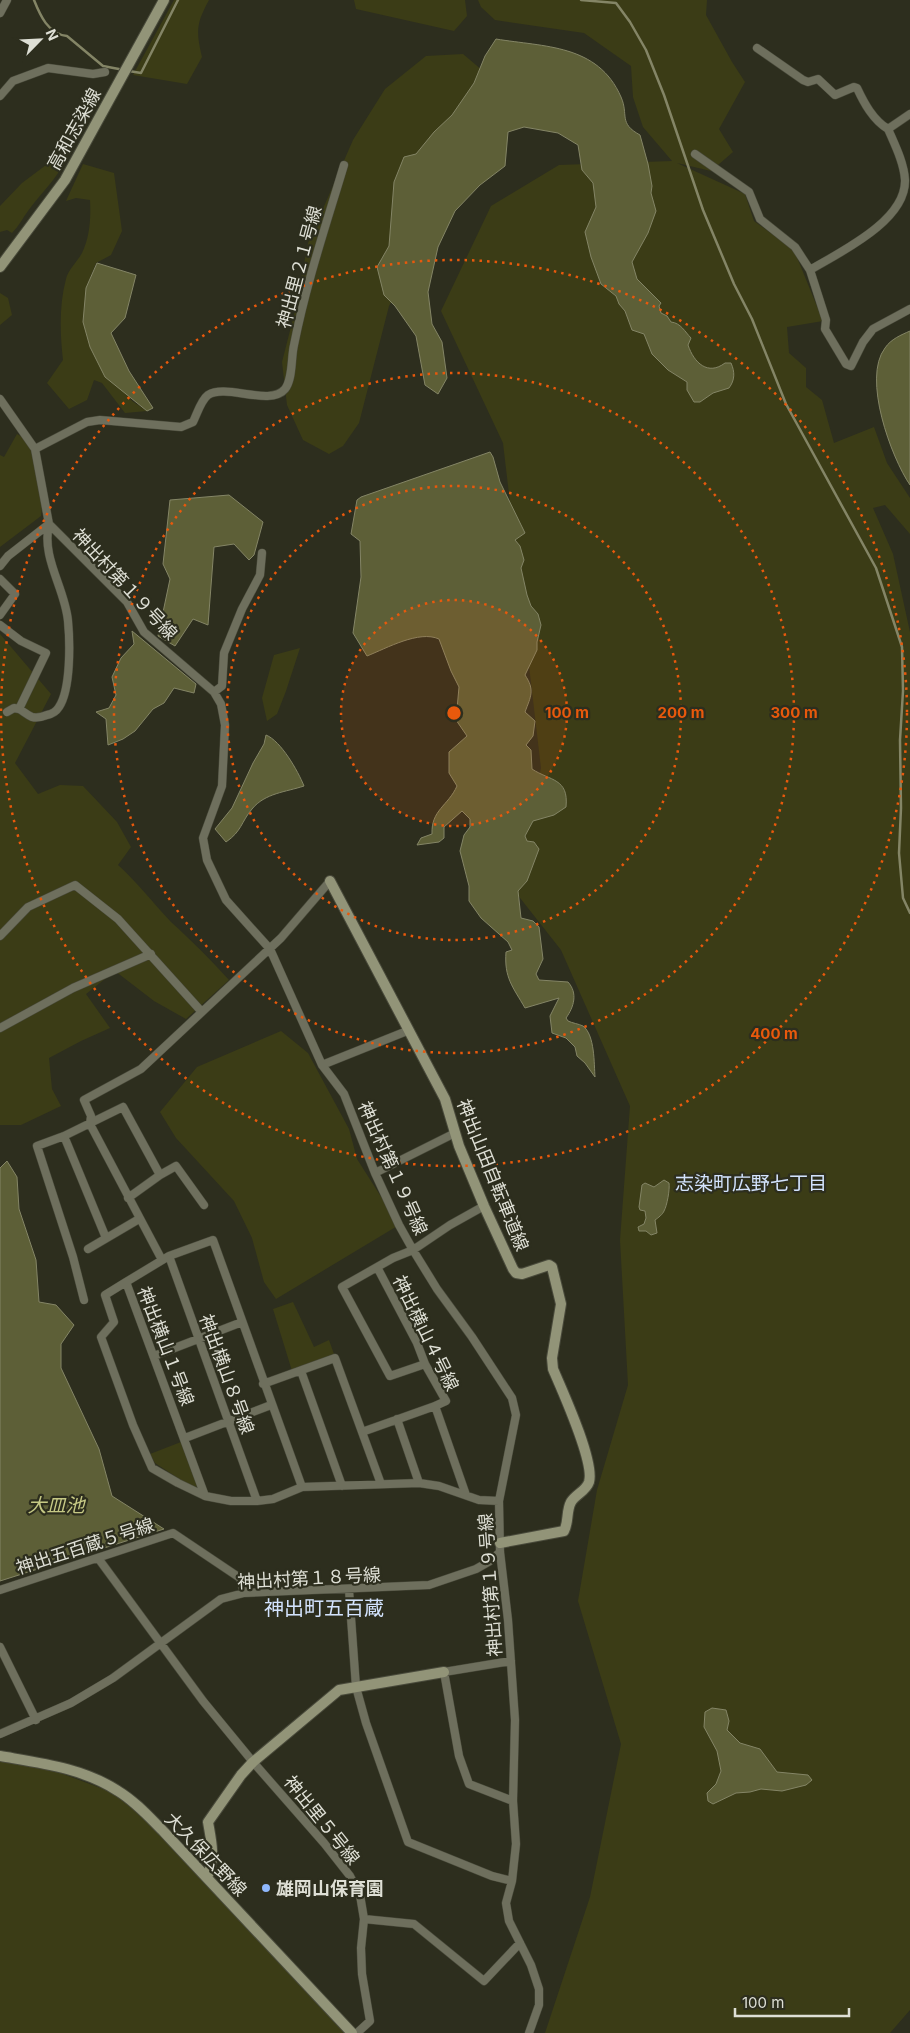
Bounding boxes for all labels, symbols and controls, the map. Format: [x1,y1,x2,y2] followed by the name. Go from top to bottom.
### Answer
[15,15,65,65] north arrow
[42,26,62,43] text: N
[43,85,105,173] street label: 高和志染線
[273,203,325,331] street label: 神出里２１号線
[68,524,182,644] street label: 神出村第１９号線
[545,703,589,722] text: 100 m
[658,703,704,722] text: 200 m
[770,703,818,722] text: 300 m
[445,704,463,722] centre of rings
[750,1024,798,1043] text: 400 m
[453,1096,533,1254] street label: 神出山田自転車道線
[354,1098,432,1238] street label: 神出村第１９号線
[675,1172,827,1195] district label: 志染町広野七丁目
[389,1272,463,1394] street label: 神出横山４号線
[134,1283,198,1409] street label: 神出横山１号線
[196,1311,258,1437] street label: 神出横山８号線
[27,1494,86,1517] water label: 大皿池
[475,1512,505,1658] street label: 神出村第１９号線
[13,1514,157,1578] street label: 神出五百蔵５号線
[237,1564,381,1592] street label: 神出村第１８号線
[264,1596,384,1620] district label: 神出町五百蔵
[280,1771,364,1869] street label: 神出里５号線
[161,1808,251,1900] street label: 大久保広野線
[276,1878,384,1899] place label: 雄岡山保育園
[260,1882,272,1894] marker: 雄岡山保育園
[735,1986,849,2018] scale bar
[742,1993,784,2012] text: 100 m

